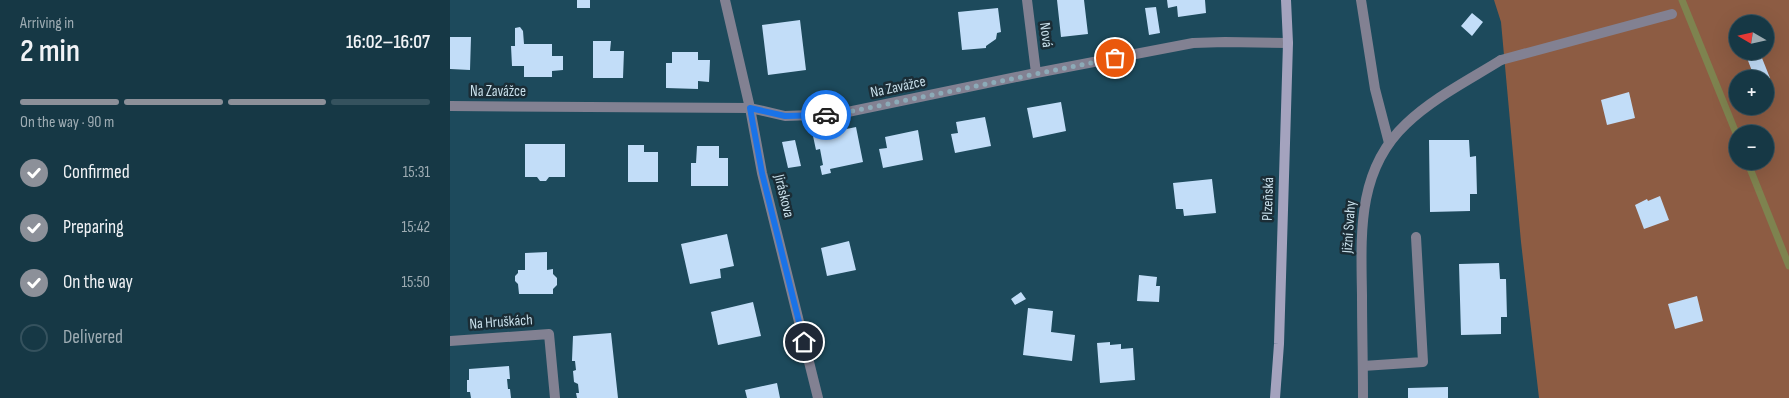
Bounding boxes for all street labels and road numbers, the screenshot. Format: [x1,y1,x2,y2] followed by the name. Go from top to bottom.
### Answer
[1035,21,1057,49] street label: Nová
[869,72,927,102] street label: Na Zavážce
[470,82,526,101] street label: Na Zavážce
[769,171,799,220] street label: Jiráskova
[1258,177,1278,221] street label: Plzeňská
[1338,200,1360,255] street label: Jižní Svahy
[469,310,533,334] street label: Na Hruškách

